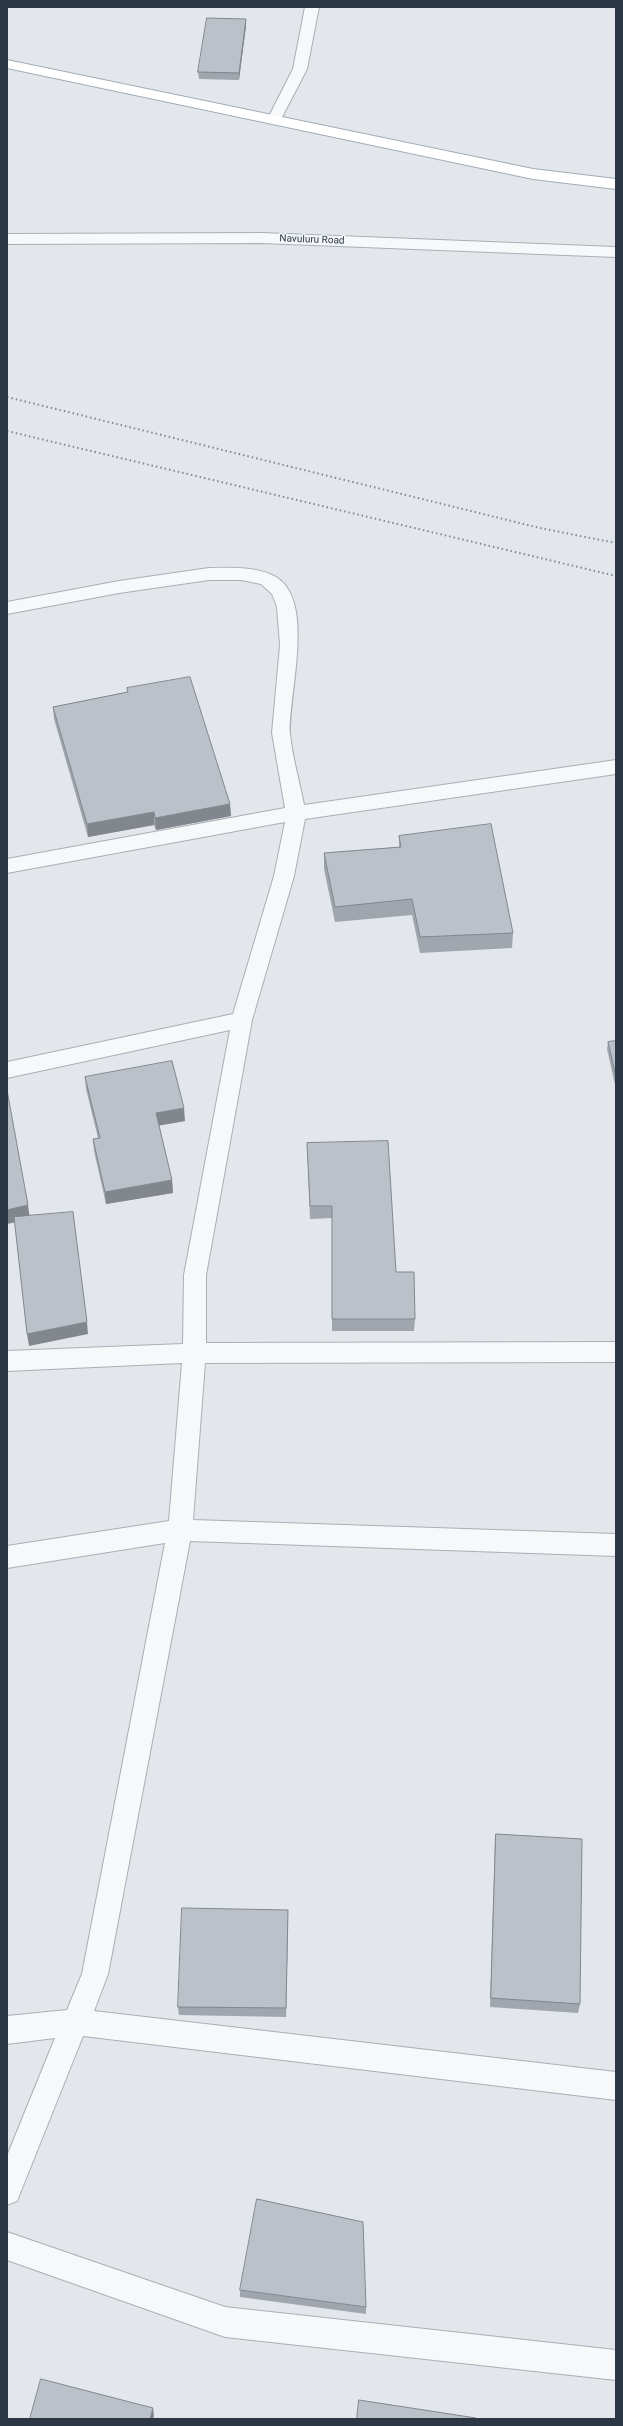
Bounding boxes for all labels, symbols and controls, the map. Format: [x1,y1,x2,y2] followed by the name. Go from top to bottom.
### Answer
[279,233,345,247] street label: Navuluru Road

